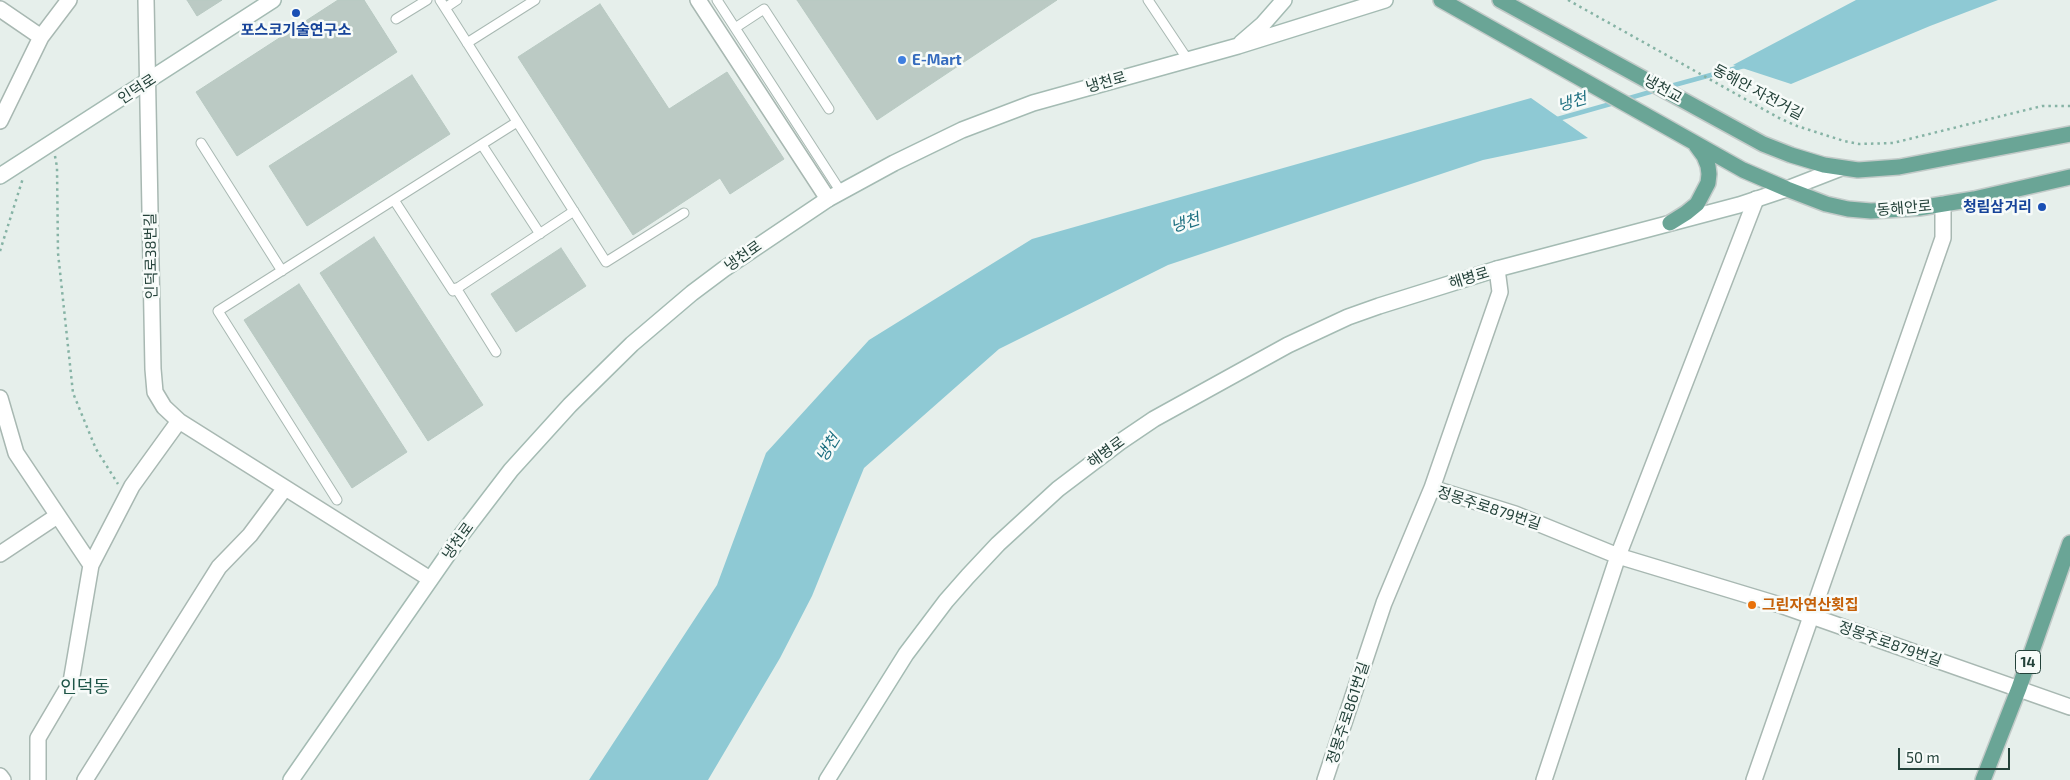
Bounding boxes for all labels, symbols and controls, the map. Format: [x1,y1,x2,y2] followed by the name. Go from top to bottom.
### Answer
[290,7,302,19] marker: 포스코기술연구소
[241,21,351,39] place label: 포스코기술연구소
[912,51,962,69] place label: E-Mart
[896,54,908,66] marker: E-Mart
[1710,61,1806,123] street label: 동해안 자전거길
[1084,68,1128,96] street label: 냉천로
[115,70,159,108] street label: 인덕로
[1641,71,1685,107] street label: 냉천교
[1555,89,1589,115] water label: 냉천
[1876,197,1932,219] street label: 동해안로
[1963,198,2032,216] place label: 청림삼거리
[2036,201,2048,213] marker: 청림삼거리
[1168,209,1202,237] water label: 냉천
[141,213,161,299] street label: 인덕로38번길
[721,237,765,275] street label: 냉천로
[1447,263,1491,293] street label: 해병로
[812,430,844,466] water label: 냉천
[1084,433,1128,471] street label: 해병로
[1435,483,1543,533] street label: 정몽주로879번길
[439,519,477,563] street label: 냉천로
[1762,596,1859,614] place label: 그린자연산횟집
[1746,599,1758,611] marker: 그린자연산횟집
[1836,618,1944,670] street label: 정몽주로879번길
[2016,650,2040,674] road number: 14
[1323,660,1373,766] street label: 정몽주로861번길
[60,676,110,698] district label: 인덕동
[1900,738,2012,770] scale bar
[1906,748,1940,766] text: 50 m

